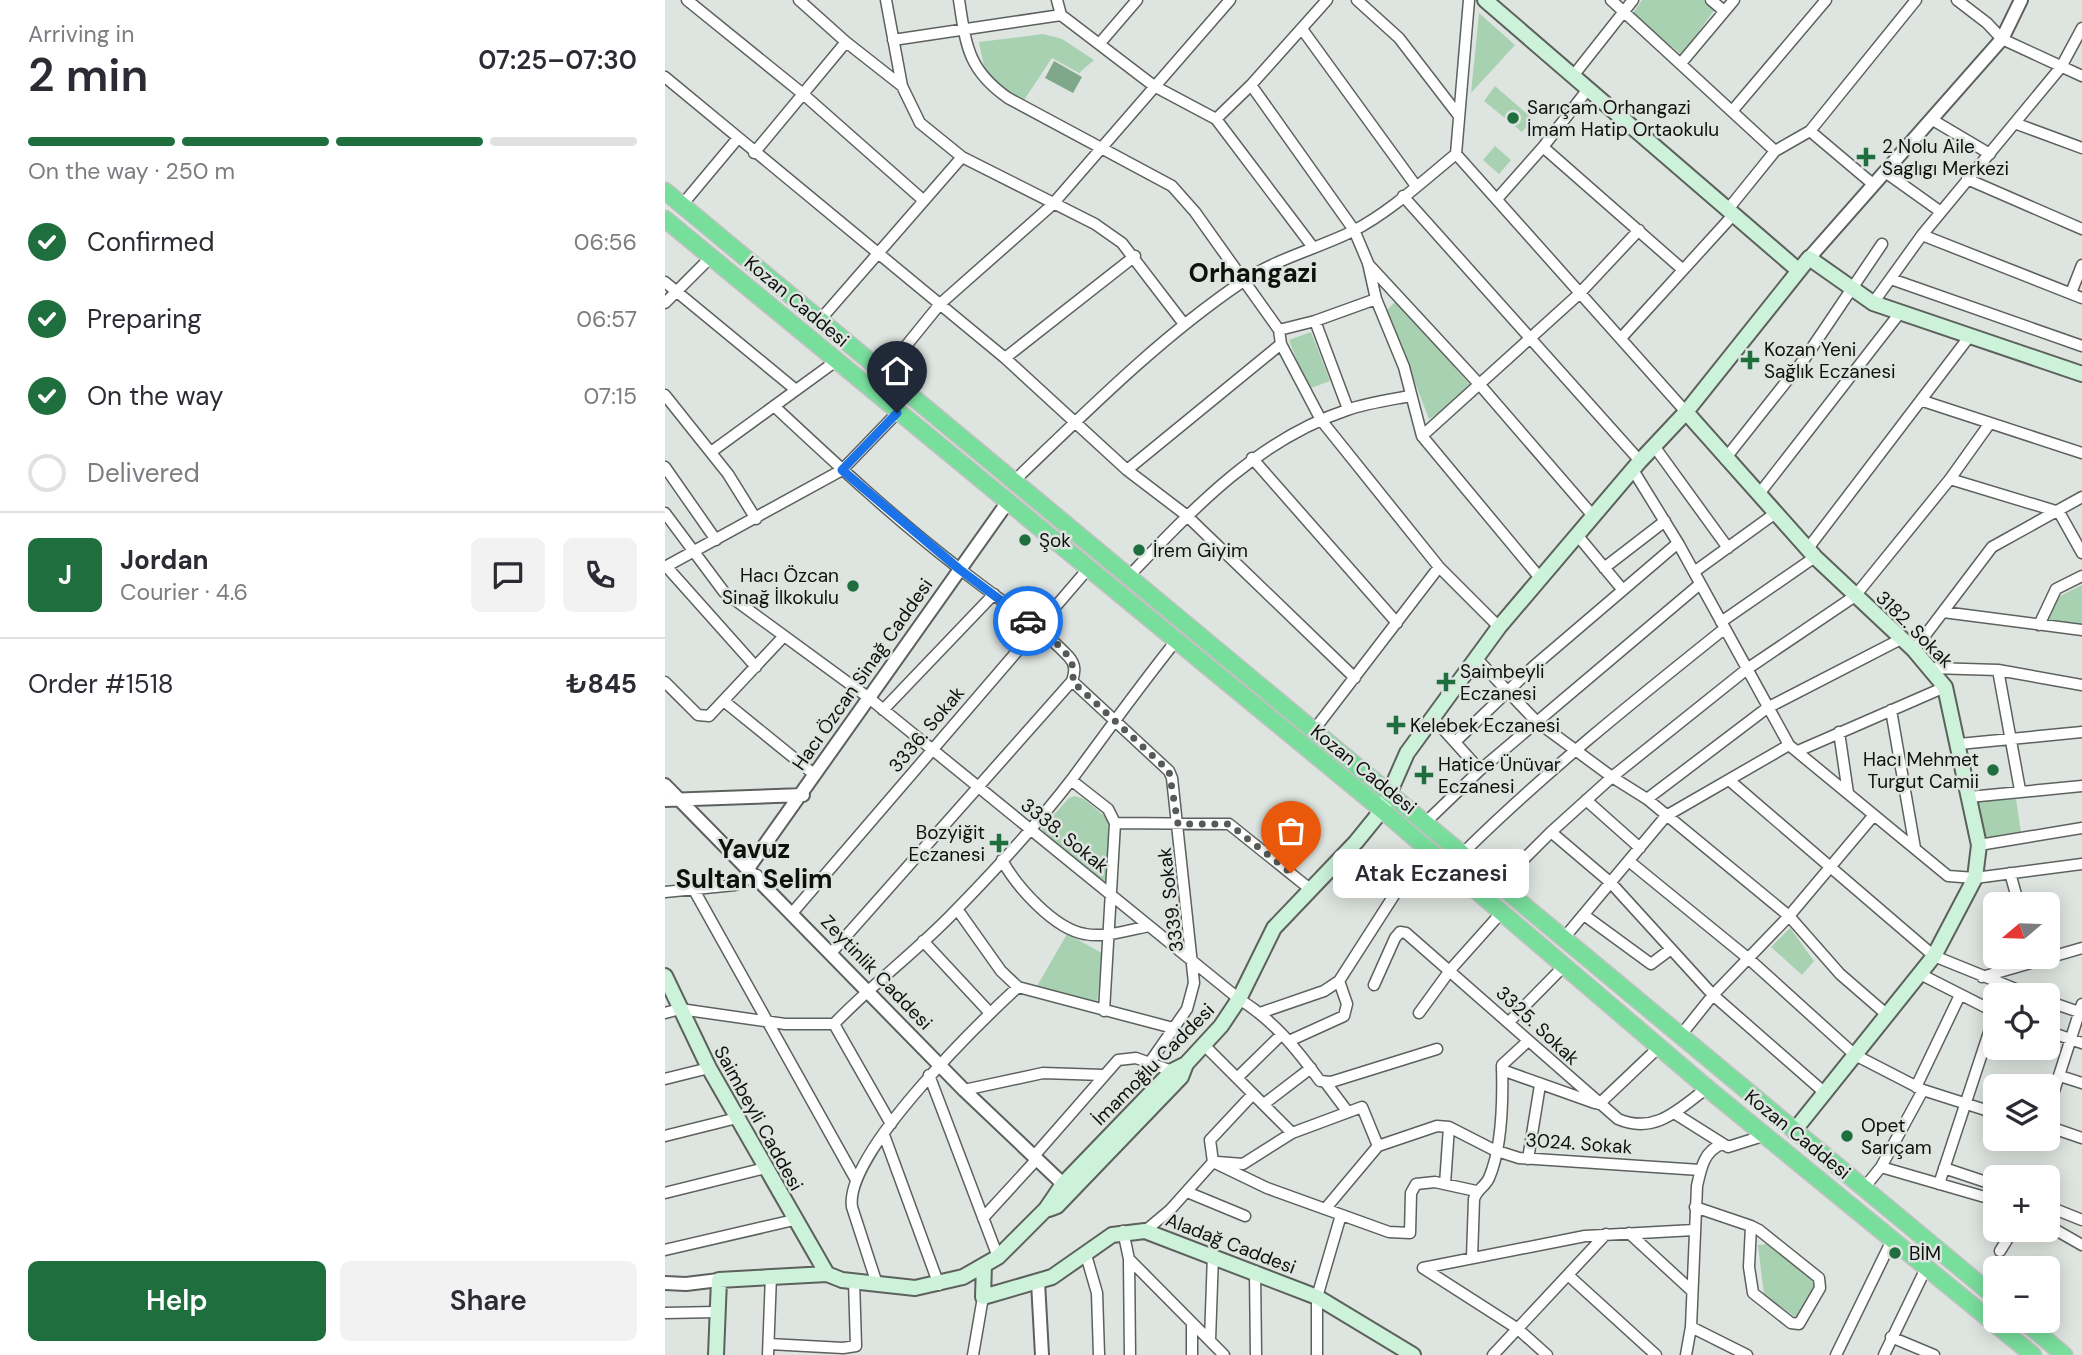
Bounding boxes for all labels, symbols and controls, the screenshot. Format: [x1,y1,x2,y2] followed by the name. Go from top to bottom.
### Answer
[28,19,134,49] text: Arriving in
[478,43,637,77] text: 07:25–07:30
[28,45,148,105] text: 2 min
[1527,95,1719,142] place label: Sarıçam Orhangazi İmam Hatip Ortaokulu
[1505,110,1521,126] marker: Sarıçam Orhangazi İmam Hatip Ortaokulu
[1882,134,2009,181] place label: 2 Nolu Aile Saglıgı Merkezi
[1856,147,1876,167] marker: 2 Nolu Aile Saglıgı Merkezi
[28,156,235,186] text: On the way · 250 m
[28,223,66,261] icon: check
[87,225,214,259] text: Confirmed
[574,227,637,257] text: 06:56
[739,250,854,353] street label: Kozan Caddesi
[1189,256,1317,290] district label: Orhangazi
[28,300,66,338] icon: check
[87,302,202,336] text: Preparing
[576,304,637,334] text: 06:57
[1764,337,1896,384] place label: Kozan Yeni Sağlık Eczanesi
[867,341,927,413] pin
[878,352,916,390] icon: home
[1742,352,1758,368] marker: Kozan Yeni Sağlık Eczanesi
[28,377,66,415] icon: check
[87,379,223,413] text: On the way
[583,381,637,411] text: 07:15
[87,456,200,490] text: Delivered
[1039,528,1071,553] place label: Şok
[1017,532,1033,548] marker: Şok
[471,538,545,612] button: chat
[563,538,637,612] button: phone
[1153,538,1248,563] place label: İrem Giyim
[1131,542,1147,558] marker: İrem Giyim
[120,543,209,577] text: Jordan
[58,558,72,592] text: J
[722,563,839,610] place label: Hacı Özcan Sinağ İlkokulu
[786,573,938,775] street label: Hacı Özcan Sinağ Caddesi
[120,577,248,607] text: Courier · 4.6
[845,578,861,594] marker: Hacı Özcan Sinağ İlkokulu
[1871,585,1959,674] street label: 3182. Sokak
[993,586,1063,656] courier
[1009,602,1047,640] icon: car
[1460,659,1545,706] place label: Saimbeyli Eczanesi
[28,667,174,701] text: Order #1518
[566,667,637,701] text: ₺845
[1438,674,1454,690] marker: Saimbeyli Eczanesi
[883,681,970,778] street label: 3336. Sokak
[1410,713,1560,738] place label: Kelebek Eczanesi
[1388,717,1404,733] marker: Kelebek Eczanesi
[1306,719,1422,820] street label: Kozan Caddesi
[1863,747,1979,794] place label: Hacı Mehmet Turgut Camii
[1438,752,1561,799] place label: Hatice Ünüvar Eczanesi
[1985,762,2001,778] marker: Hacı Mehmet Turgut Camii
[1416,767,1432,783] marker: Hatice Ünüvar Eczanesi
[1016,792,1114,879] street label: 3338. Sokak
[1261,801,1321,873] pin
[1272,812,1310,850] icon: bag
[909,820,985,867] place label: Bozyiğit Eczanesi
[675,832,833,896] district label: Yavuz Sultan Selim
[991,835,1007,851] marker: Bozyiğit Eczanesi
[1152,846,1189,954] street label: 3339. Sokak
[1333,848,1529,898] callout: Atak Eczanesi
[1354,858,1508,888] text: Atak Eczanesi
[1983,892,2060,970] north arrow
[1983,892,2060,1333] map controls
[815,910,938,1035] street label: Zeytinlik Caddesi
[1491,980,1585,1071] street label: 3325. Sokak
[1983,983,2060,1060] button: locate
[1087,998,1220,1131] street label: İmamoğlu Caddesi
[708,1041,809,1195] street label: Saimbeyli Caddesi
[1983,1074,2060,1151] button: layers
[1740,1084,1856,1185] street label: Kozan Caddesi
[1861,1113,1932,1160] place label: Opet Sarıçam
[1525,1127,1633,1160] street label: 3024. Sokak
[1839,1128,1855,1144] marker: Opet Sarıçam
[1983,1165,2060,1242] button: +
[1162,1207,1300,1280] street label: Aladağ Caddesi
[1909,1241,1941,1266] place label: BİM
[1887,1245,1903,1261] marker: BİM
[1983,1256,2060,1333] button: −
[28,1261,326,1341] button: Help
[340,1261,637,1341] button: Share

